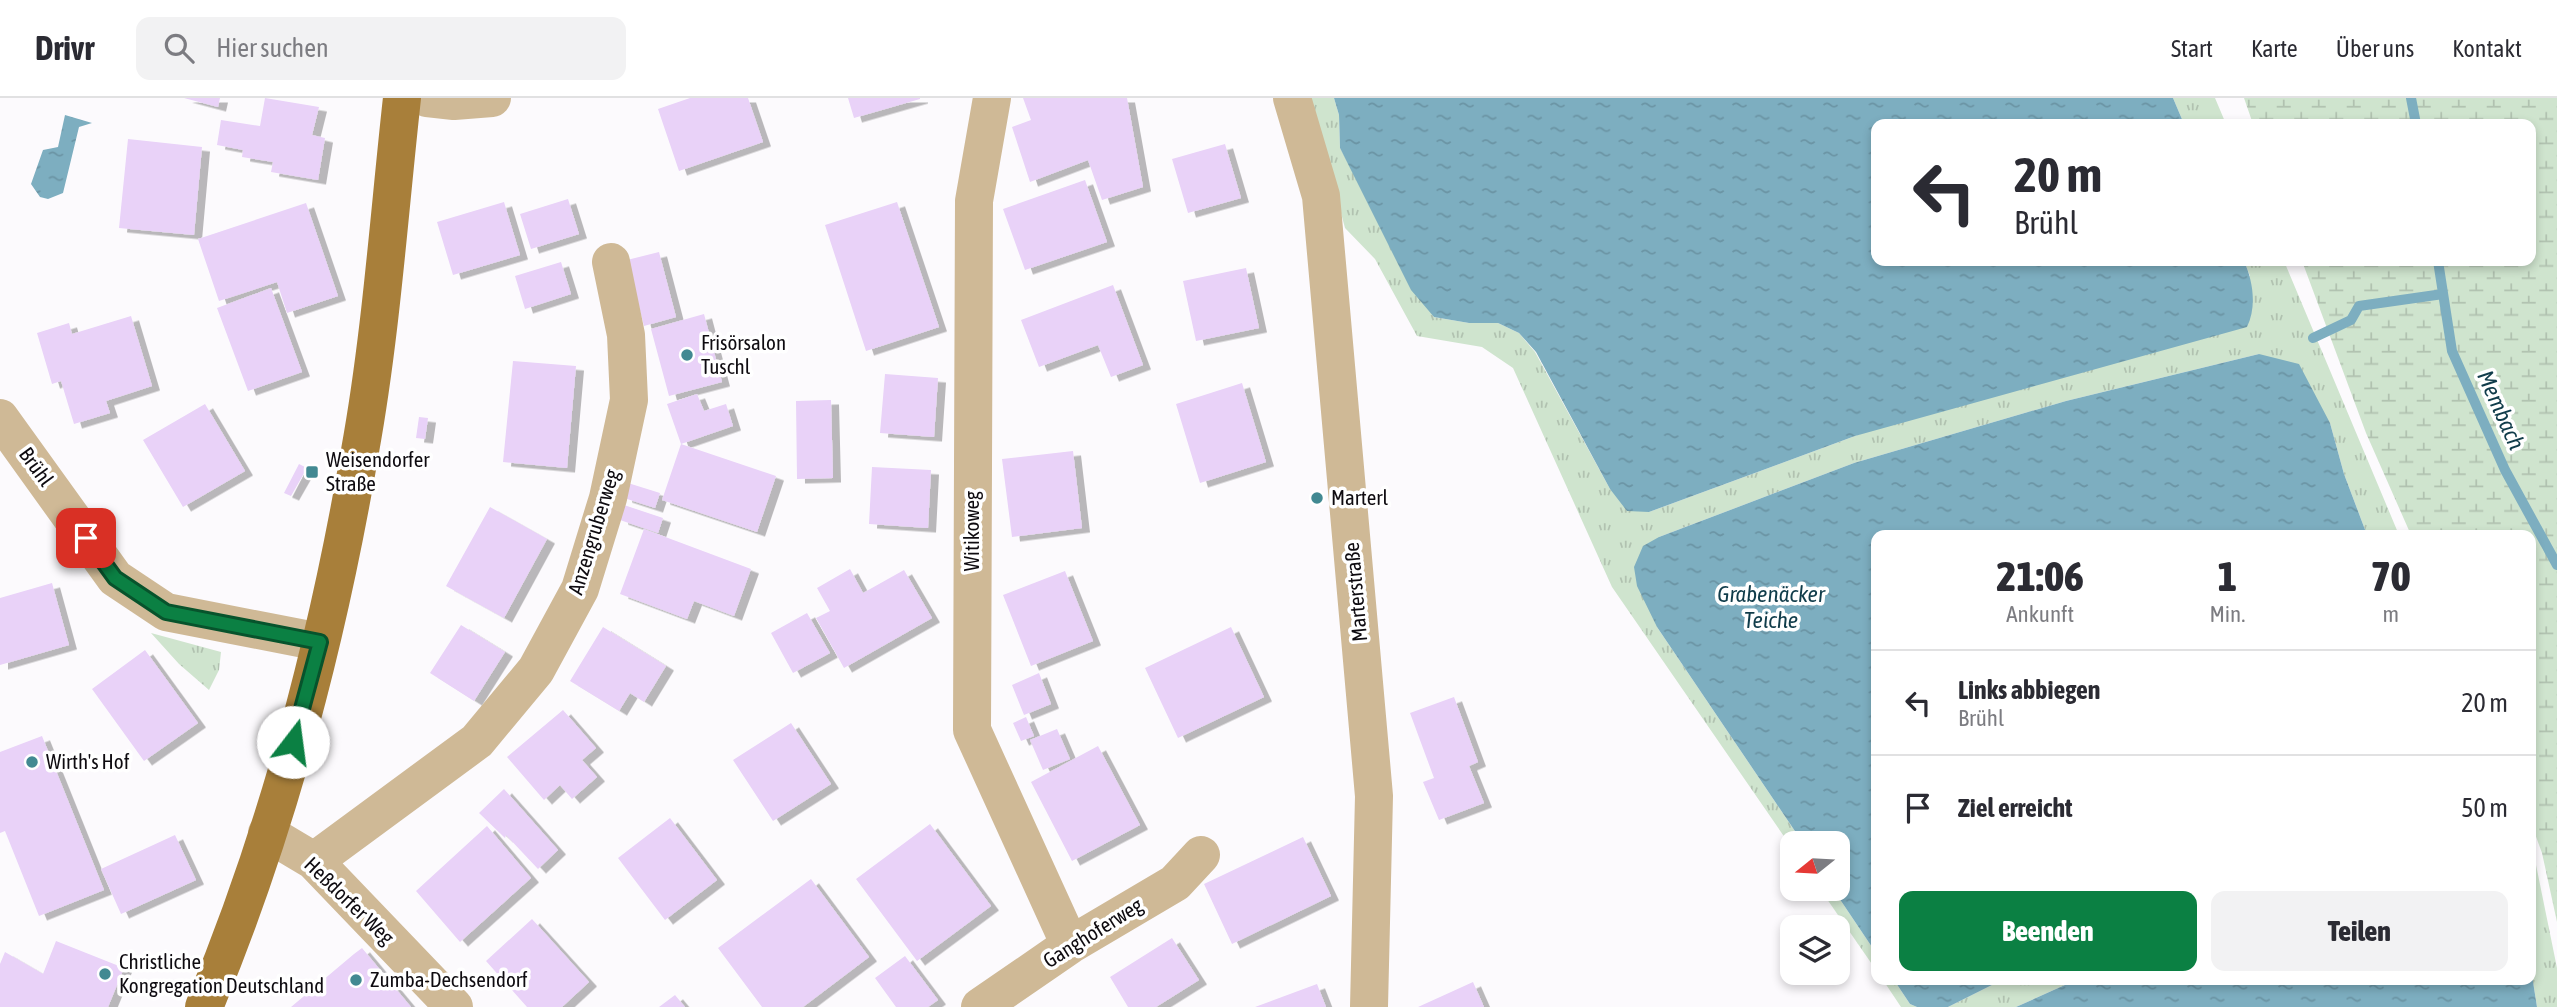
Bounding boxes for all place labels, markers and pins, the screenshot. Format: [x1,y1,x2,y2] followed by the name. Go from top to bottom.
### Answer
[701,330,786,378] place label: Frisörsalon Tuschl
[679,347,695,363] marker: Frisörsalon Tuschl
[326,447,430,495] place label: Weisendorfer Straße
[304,464,320,480] marker: Weisendorfer Straße
[1331,485,1388,509] place label: Marterl
[1309,490,1325,506] marker: Marterl
[56,508,116,568] pin
[46,749,130,773] place label: Wirth's Hof
[24,754,40,770] marker: Wirth's Hof
[119,949,324,997] place label: Christliche Kongregation Deutschland
[97,966,113,982] marker: Christliche Kongregation Deutschland
[370,967,528,991] place label: Zumba-Dechsendorf
[348,972,364,988] marker: Zumba-Dechsendorf

